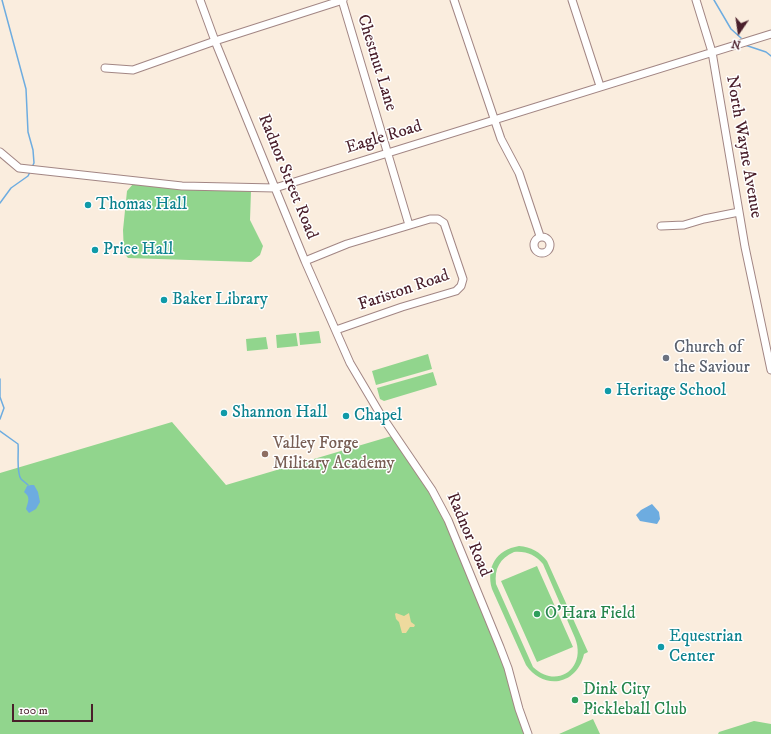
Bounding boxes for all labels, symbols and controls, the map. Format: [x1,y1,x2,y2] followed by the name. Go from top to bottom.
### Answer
[352,12,400,114] street label: Chestnut Lane
[719,12,759,52] north arrow
[730,36,742,52] text: N
[720,74,766,220] street label: North Wayne Avenue
[253,111,321,243] street label: Radnor Street Road
[343,117,425,159] street label: Eagle Road
[96,195,187,215] place label: Thomas Hall
[83,200,93,210] marker: Thomas Hall
[103,240,173,260] place label: Price Hall
[90,245,100,255] marker: Price Hall
[356,266,452,316] street label: Fariston Road
[172,290,268,310] place label: Baker Library
[159,295,169,305] marker: Baker Library
[674,338,750,378] place label: Church of the Saviour
[661,353,671,363] marker: Church of the Saviour
[616,381,726,401] place label: Heritage School
[603,386,613,396] marker: Heritage School
[232,403,327,423] place label: Shannon Hall
[354,406,402,426] place label: Chapel
[219,408,229,418] marker: Shannon Hall
[341,411,351,421] marker: Chapel
[273,434,395,474] place label: Valley Forge Military Academy
[260,449,270,459] marker: Valley Forge Military Academy
[441,490,495,580] street label: Radnor Road
[545,604,636,624] place label: O’Hara Field
[532,609,542,619] marker: O’Hara Field
[669,627,743,667] place label: Equestrian Center
[656,642,666,652] marker: Equestrian Center
[583,680,687,720] place label: Dink City Pickleball Club
[570,695,580,705] marker: Dink City Pickleball Club
[14,696,95,722] scale bar
[19,703,48,718] text: 100 m

